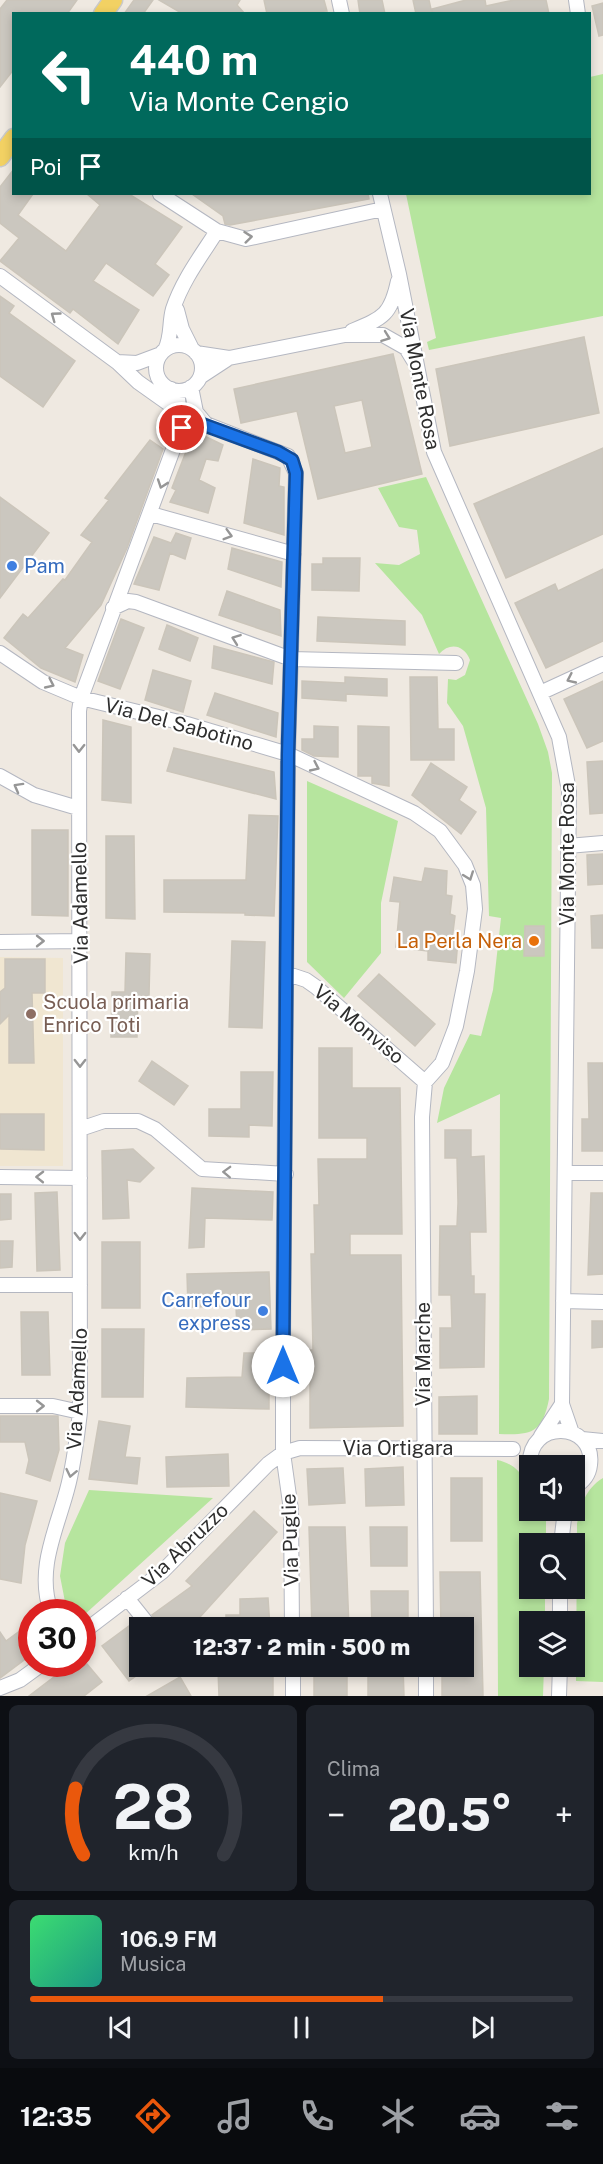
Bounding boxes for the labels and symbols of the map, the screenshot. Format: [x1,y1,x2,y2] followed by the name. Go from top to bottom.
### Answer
[243,231,252,244] one-way arrow
[395,306,445,452] street label: Via Monte Rosa
[50,312,61,323] one-way arrow
[381,330,391,343] one-way arrow
[156,402,207,453] pin
[156,478,169,489] one-way arrow
[222,528,233,540] one-way arrow
[24,554,65,578] place label: Pam
[5,559,19,573] marker: Pam
[231,634,242,646] one-way arrow
[567,671,578,683] one-way arrow
[43,677,54,689] one-way arrow
[102,693,256,755] street label: Via Del Sabotino
[73,743,85,752] one-way arrow
[309,759,320,771] one-way arrow
[555,782,579,926] street label: Via Monte Rosa
[14,783,25,794] one-way arrow
[67,842,93,964] street label: Via Adamello
[462,870,474,881] one-way arrow
[396,929,522,953] place label: La Perla Nera
[527,934,541,948] marker: La Perla Nera
[36,935,45,948] one-way arrow
[309,979,409,1069] street label: Via Monviso
[43,990,189,1037] place label: Scuola primaria Enrico Toti
[24,1007,38,1021] marker: Scuola primaria Enrico Toti
[74,1058,87,1067] one-way arrow
[223,1165,232,1178] one-way arrow
[36,1171,45,1183] one-way arrow
[74,1232,86,1241] one-way arrow
[161,1288,251,1335] place label: Carrefour express
[411,1302,435,1406] street label: Via Marche
[256,1304,270,1318] marker: Carrefour express
[62,1327,92,1451] street label: Via Adamello
[251,1334,315,1398] position arrow
[36,1400,45,1412] one-way arrow
[343,1436,453,1460] street label: Via Ortigara
[65,1467,78,1477] one-way arrow
[276,1493,304,1587] street label: Via Puglie
[137,1498,233,1592] street label: Via Abruzzo
[18,1599,96,1677] speed limit sign: 30

